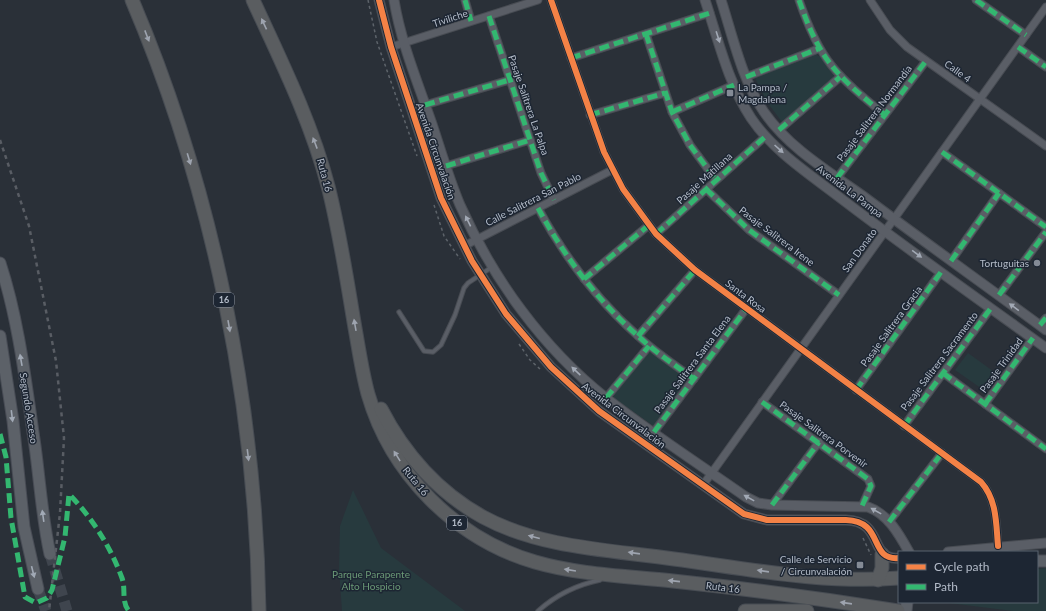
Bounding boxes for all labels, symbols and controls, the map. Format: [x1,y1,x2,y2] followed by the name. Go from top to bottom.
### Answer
[431,7,469,29] street label: Tiviliche
[261,18,267,30] one-way arrow
[145,31,151,43] one-way arrow
[715,31,721,43] one-way arrow
[506,53,552,157] street label: Pasaje Salitrera La Palpa
[942,57,974,85] street label: Calle 4
[834,63,914,163] street label: Pasaje Salitrera Normandía
[738,81,788,105] place label: La Pampa / Magdalena
[725,88,735,98] marker: La Pampa / Magdalena
[414,101,458,201] street label: Avenida Circunvalación
[312,137,318,149] one-way arrow
[774,145,784,154] one-way arrow
[674,150,734,206] street label: Pasaje Matillana
[186,153,192,165] one-way arrow
[315,157,335,193] street label: Ruta 16
[814,162,886,220] street label: Avenida La Pampa
[483,170,583,228] street label: Calle Salitrera San Pablo
[737,204,817,268] street label: Pasaje Salitrera Irene
[465,216,471,227] one-way arrow
[839,225,879,274] street label: San Donato
[911,250,922,259] one-way arrow
[980,257,1029,269] place label: Tortuguitas
[1032,258,1042,268] marker: Tortuguitas
[723,277,769,315] street label: Santa Rosa
[858,283,924,369] street label: Pasaje Salitrera Gracia
[214,293,234,307] road number: 16
[1009,303,1020,311] one-way arrow
[898,309,980,413] street label: Pasaje Salitrera Sacramento
[651,313,733,415] street label: Pasaje Salitrera Santa Elena
[352,319,358,331] one-way arrow
[226,320,232,332] one-way arrow
[977,335,1025,395] street label: Pasaje Trinidad
[18,353,24,366] one-way arrow
[571,367,582,376] one-way arrow
[17,372,41,445] street label: Segundo Acceso
[580,380,668,450] street label: Avenida Circunvalación
[778,398,871,470] street label: Pasaje Salitrera Porvenir
[9,410,15,422] one-way arrow
[245,449,252,461] one-way arrow
[393,450,400,462] one-way arrow
[401,464,432,498] street label: Ruta 16
[743,495,754,501] one-way arrow
[870,508,882,515] one-way arrow
[40,510,46,522] one-way arrow
[447,516,467,530] road number: 16
[528,533,540,539] one-way arrow
[628,550,640,556] one-way arrow
[898,551,1038,603] legend
[780,553,852,577] place label: Calle de Servicio / Circunvalación
[934,559,989,574] text: Cycle path
[855,560,865,570] marker: Calle de Servicio / Circunvalación
[31,566,37,578] one-way arrow
[564,567,576,573] one-way arrow
[332,568,410,592] park label: Parque Parapente Alto Hospicio
[757,568,769,574] one-way arrow
[668,578,680,584] one-way arrow
[705,579,741,595] street label: Ruta 16
[934,579,958,594] text: Path
[840,600,852,606] one-way arrow

